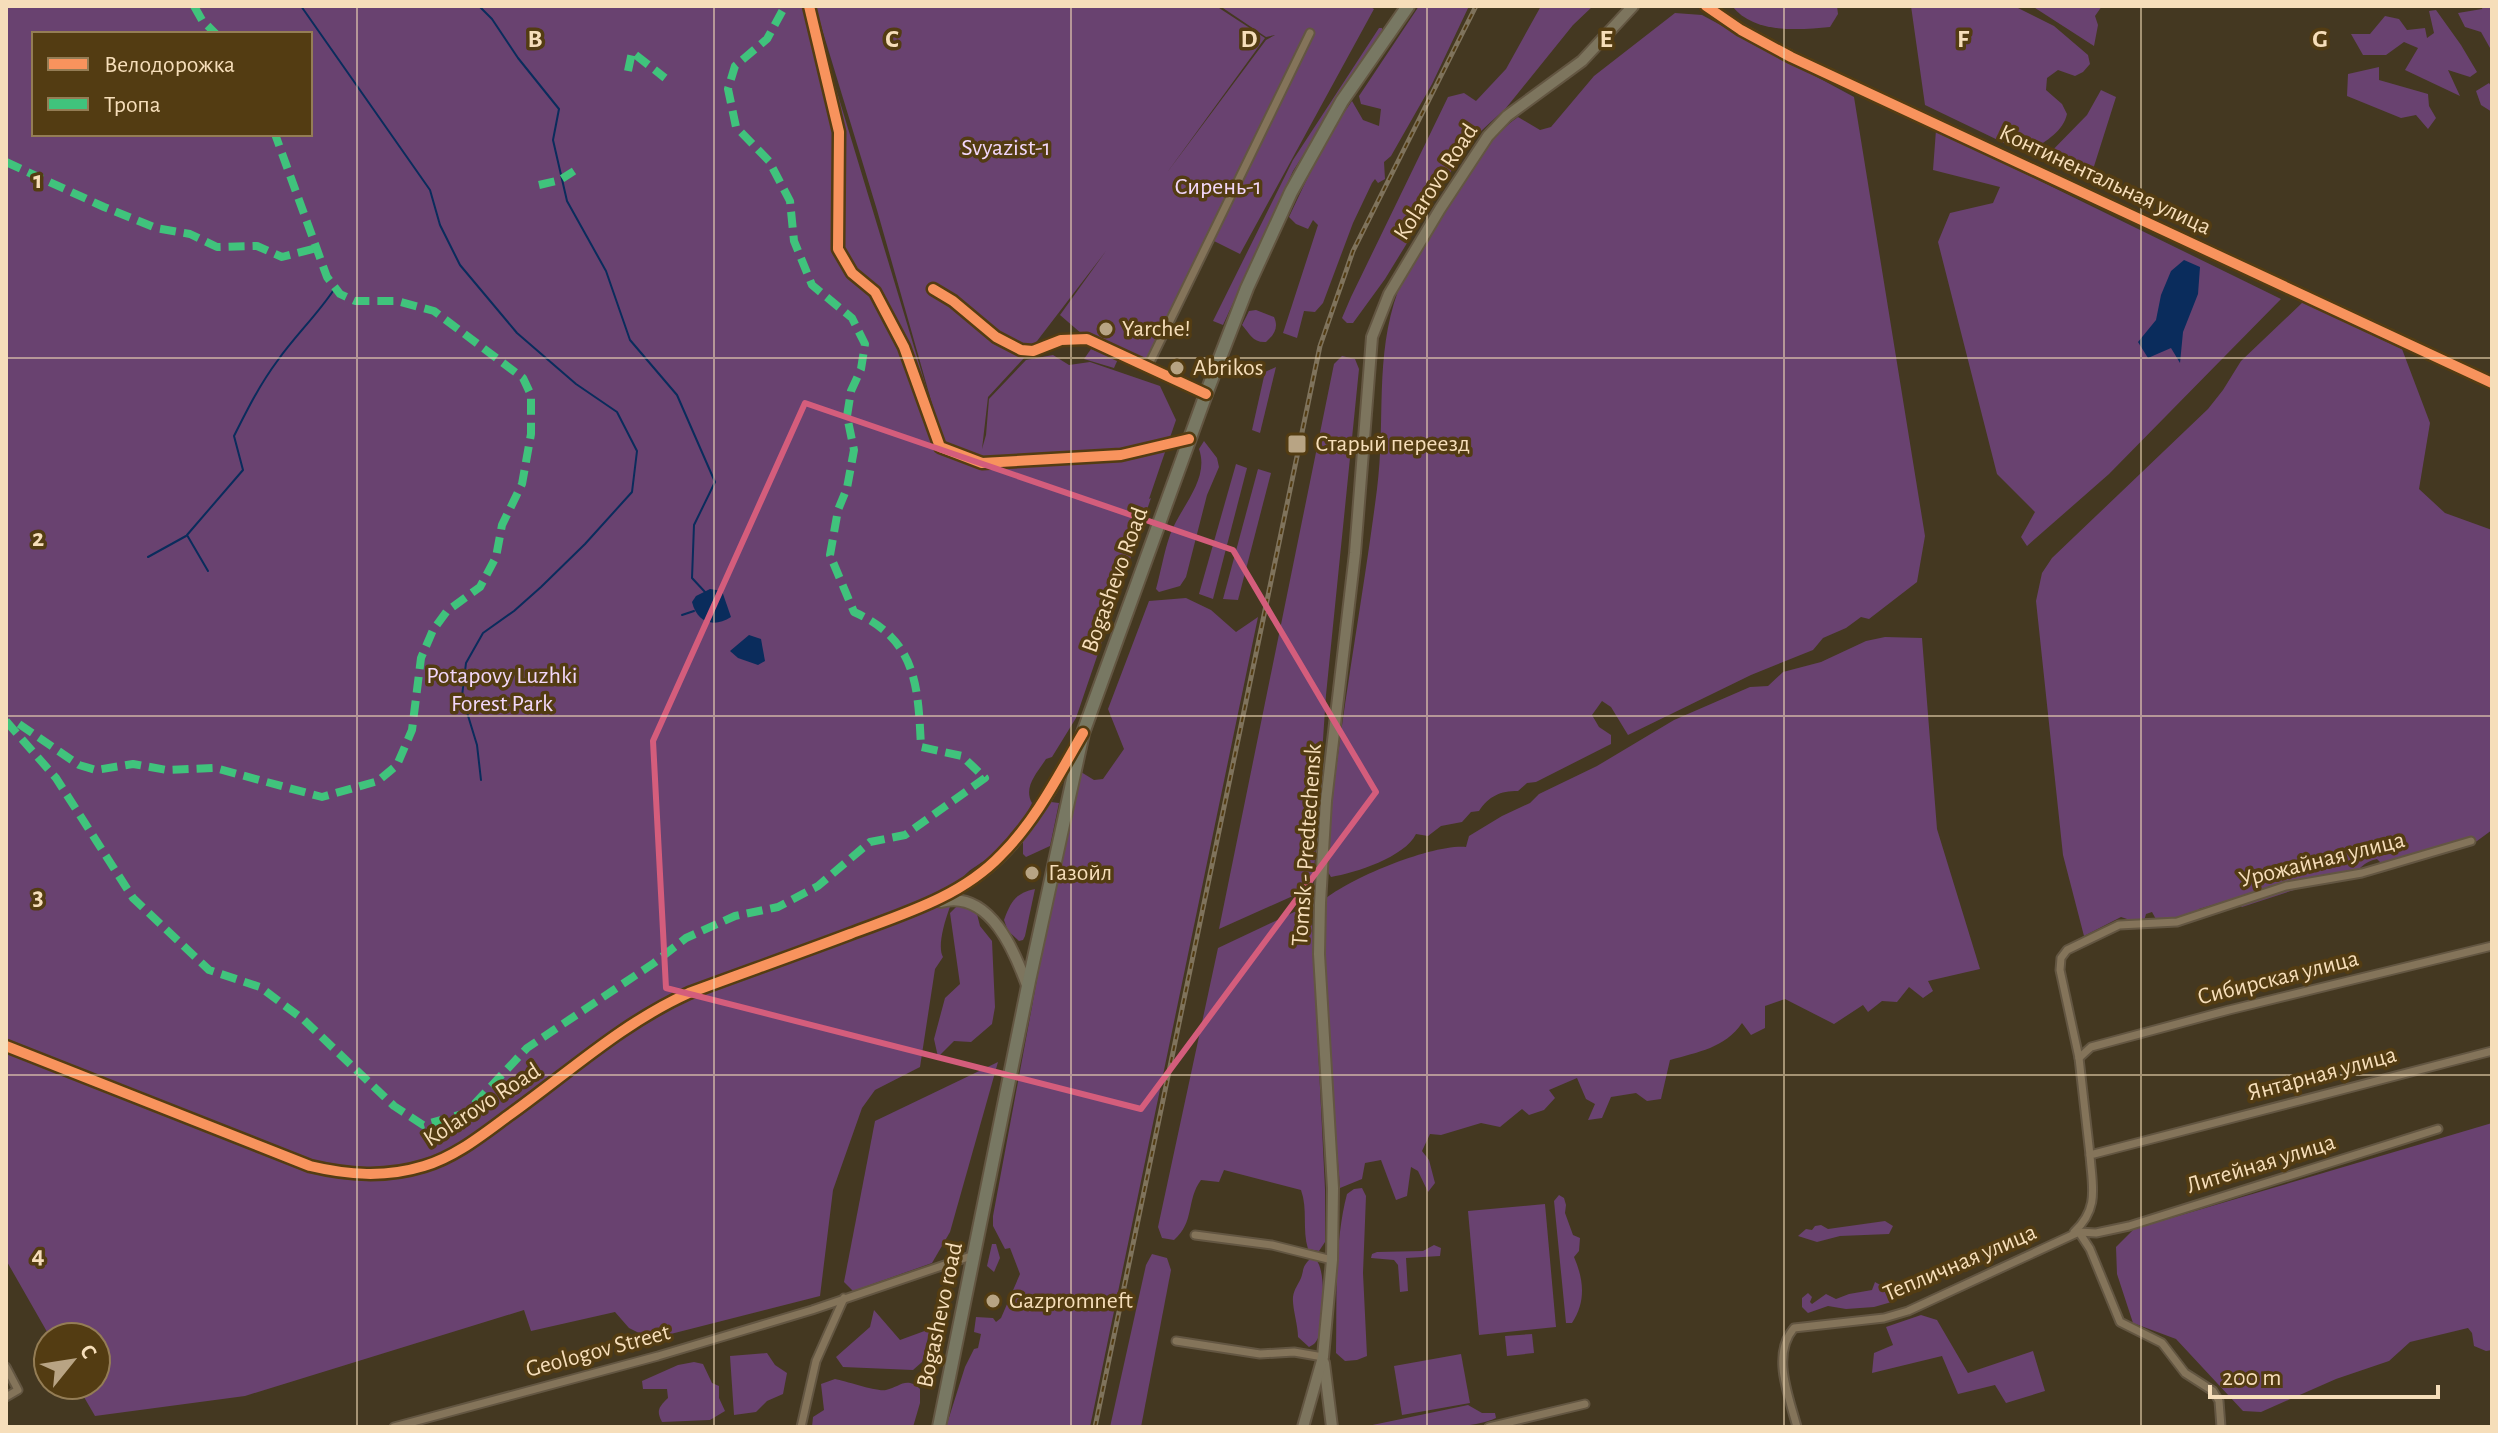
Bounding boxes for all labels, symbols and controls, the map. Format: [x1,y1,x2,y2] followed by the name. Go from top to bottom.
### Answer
[527,26,543,52] text: B
[885,26,899,52] text: C
[1240,26,1258,52] text: D
[1599,26,1613,52] text: E
[1957,26,1970,52] text: F
[2312,26,2328,52] text: G
[32,32,312,136] legend
[104,53,235,77] text: Велодорожка
[104,93,161,117] text: Тропа
[1390,119,1482,245] street label: Kolarovo Road
[1995,120,2215,240] street label: Континентальная улица
[961,136,1051,160] park label: Svyazist-1
[33,167,43,193] text: 1
[1174,175,1262,199] park label: Сирень-1
[1122,317,1191,341] place label: Yarche!
[1097,320,1115,338] marker: Yarche!
[1193,356,1264,380] place label: Abrikos
[1168,359,1186,377] marker: Abrikos
[1315,432,1470,456] place label: Старый переезд
[1286,433,1308,455] marker: Старый переезд
[1078,504,1152,656] street label: Bogashevo Road
[32,525,44,551] text: 2
[426,664,578,716] park label: Potapovy Luzhki Forest Park
[1288,743,1326,947] street label: Tomsk - Predtechensk
[2237,828,2407,892] street label: Урожайная улица
[1048,861,1112,885] place label: Газойл
[1023,864,1041,882] marker: Газойл
[32,884,44,910] text: 3
[2195,946,2361,1010] street label: Сибирская улица
[2245,1043,2399,1105] street label: Янтарная улица
[419,1059,545,1151] street label: Kolarovo Road
[2184,1130,2338,1198] street label: Литейная улица
[1880,1220,2040,1306] street label: Тепличная улица
[913,1240,967,1390] street label: Bogashevo road
[31,1242,45,1268] text: 4
[1009,1289,1133,1313] place label: Gazpromneft
[984,1292,1002,1310] marker: Gazpromneft
[523,1320,673,1382] street label: Geologov Street
[32,1321,112,1401] north arrow
[76,1341,101,1362] text: С
[2210,1349,2438,1399] scale bar
[2222,1366,2281,1390] text: 200 m

